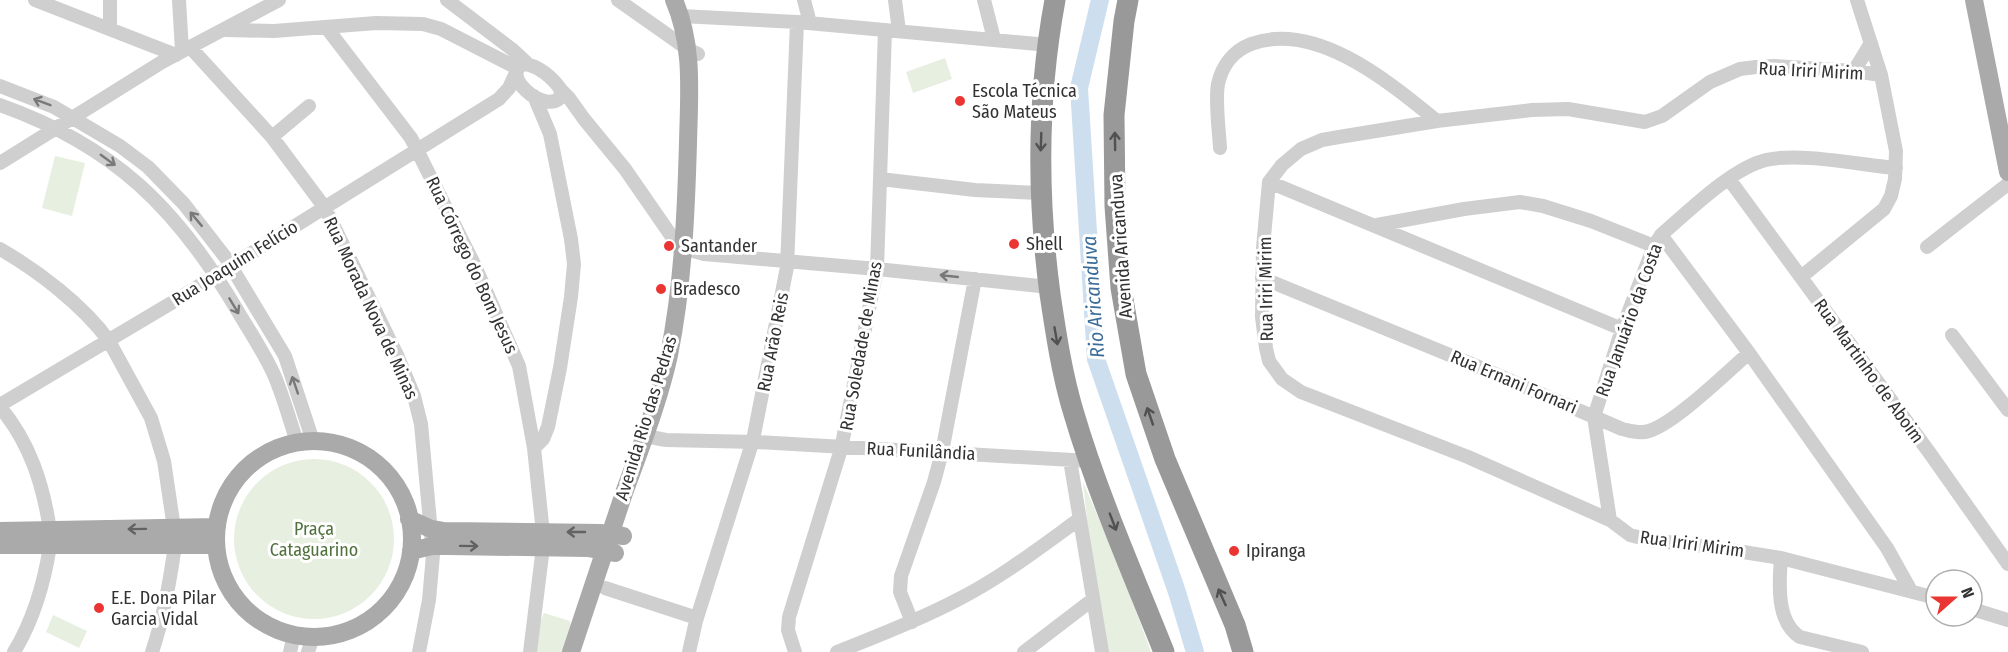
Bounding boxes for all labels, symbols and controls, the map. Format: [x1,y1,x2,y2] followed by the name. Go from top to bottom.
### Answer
[1758,57,1864,85] street label: Rua Iriri Mirim
[972,80,1077,123] place label: Escola Técnica São Mateus
[953,94,967,108] marker: Escola Técnica São Mateus
[33,96,52,107] one-way arrow
[1035,131,1047,151] one-way arrow
[1109,132,1120,152] one-way arrow
[100,153,116,166] one-way arrow
[421,173,523,357] street label: Rua Córrego do Bom Jesus
[1105,173,1137,319] street label: Avenida Aricanduva
[190,211,203,227] one-way arrow
[319,213,423,403] street label: Rua Morada Nova de Minas
[168,215,302,311] street label: Rua Joaquim Felício
[1026,233,1063,255] place label: Shell
[681,235,758,257] place label: Santander
[1077,235,1109,359] water label: Rio Aricanduva
[1254,236,1278,342] street label: Rua Iriri Mirim
[1007,237,1021,251] marker: Shell
[662,239,676,253] marker: Santander
[1591,240,1667,400] street label: Rua Januário da Costa
[835,259,887,432] street label: Rua Soledade de Minas
[940,270,960,281] one-way arrow
[673,278,740,300] place label: Bradesco
[654,282,668,296] marker: Bradesco
[753,290,793,393] street label: Rua Arão Reis
[1809,295,1929,447] street label: Rua Martinho de Aboim
[229,297,241,314] one-way arrow
[1051,325,1062,345] one-way arrow
[611,333,682,503] street label: Avenida Rio das Pedras
[1447,345,1581,419] street label: Rua Ernani Fornari
[289,376,300,395] one-way arrow
[1144,407,1155,426] one-way arrow
[866,437,976,465] street label: Rua Funilândia
[1108,512,1119,531] one-way arrow
[270,518,358,561] park label: Praça Cataguarino
[128,523,148,535] one-way arrow
[567,526,587,538] one-way arrow
[1639,526,1745,562] street label: Rua Iriri Mirim
[458,540,478,552] one-way arrow
[1246,540,1306,562] place label: Ipiranga
[1227,544,1241,558] marker: Ipiranga
[1924,568,1984,628] north arrow
[1957,585,1978,601] text: N
[111,587,217,630] place label: E.E. Dona Pilar Garcia Vidal
[1216,589,1228,607] one-way arrow
[92,601,106,615] marker: E.E. Dona Pilar Garcia Vidal

